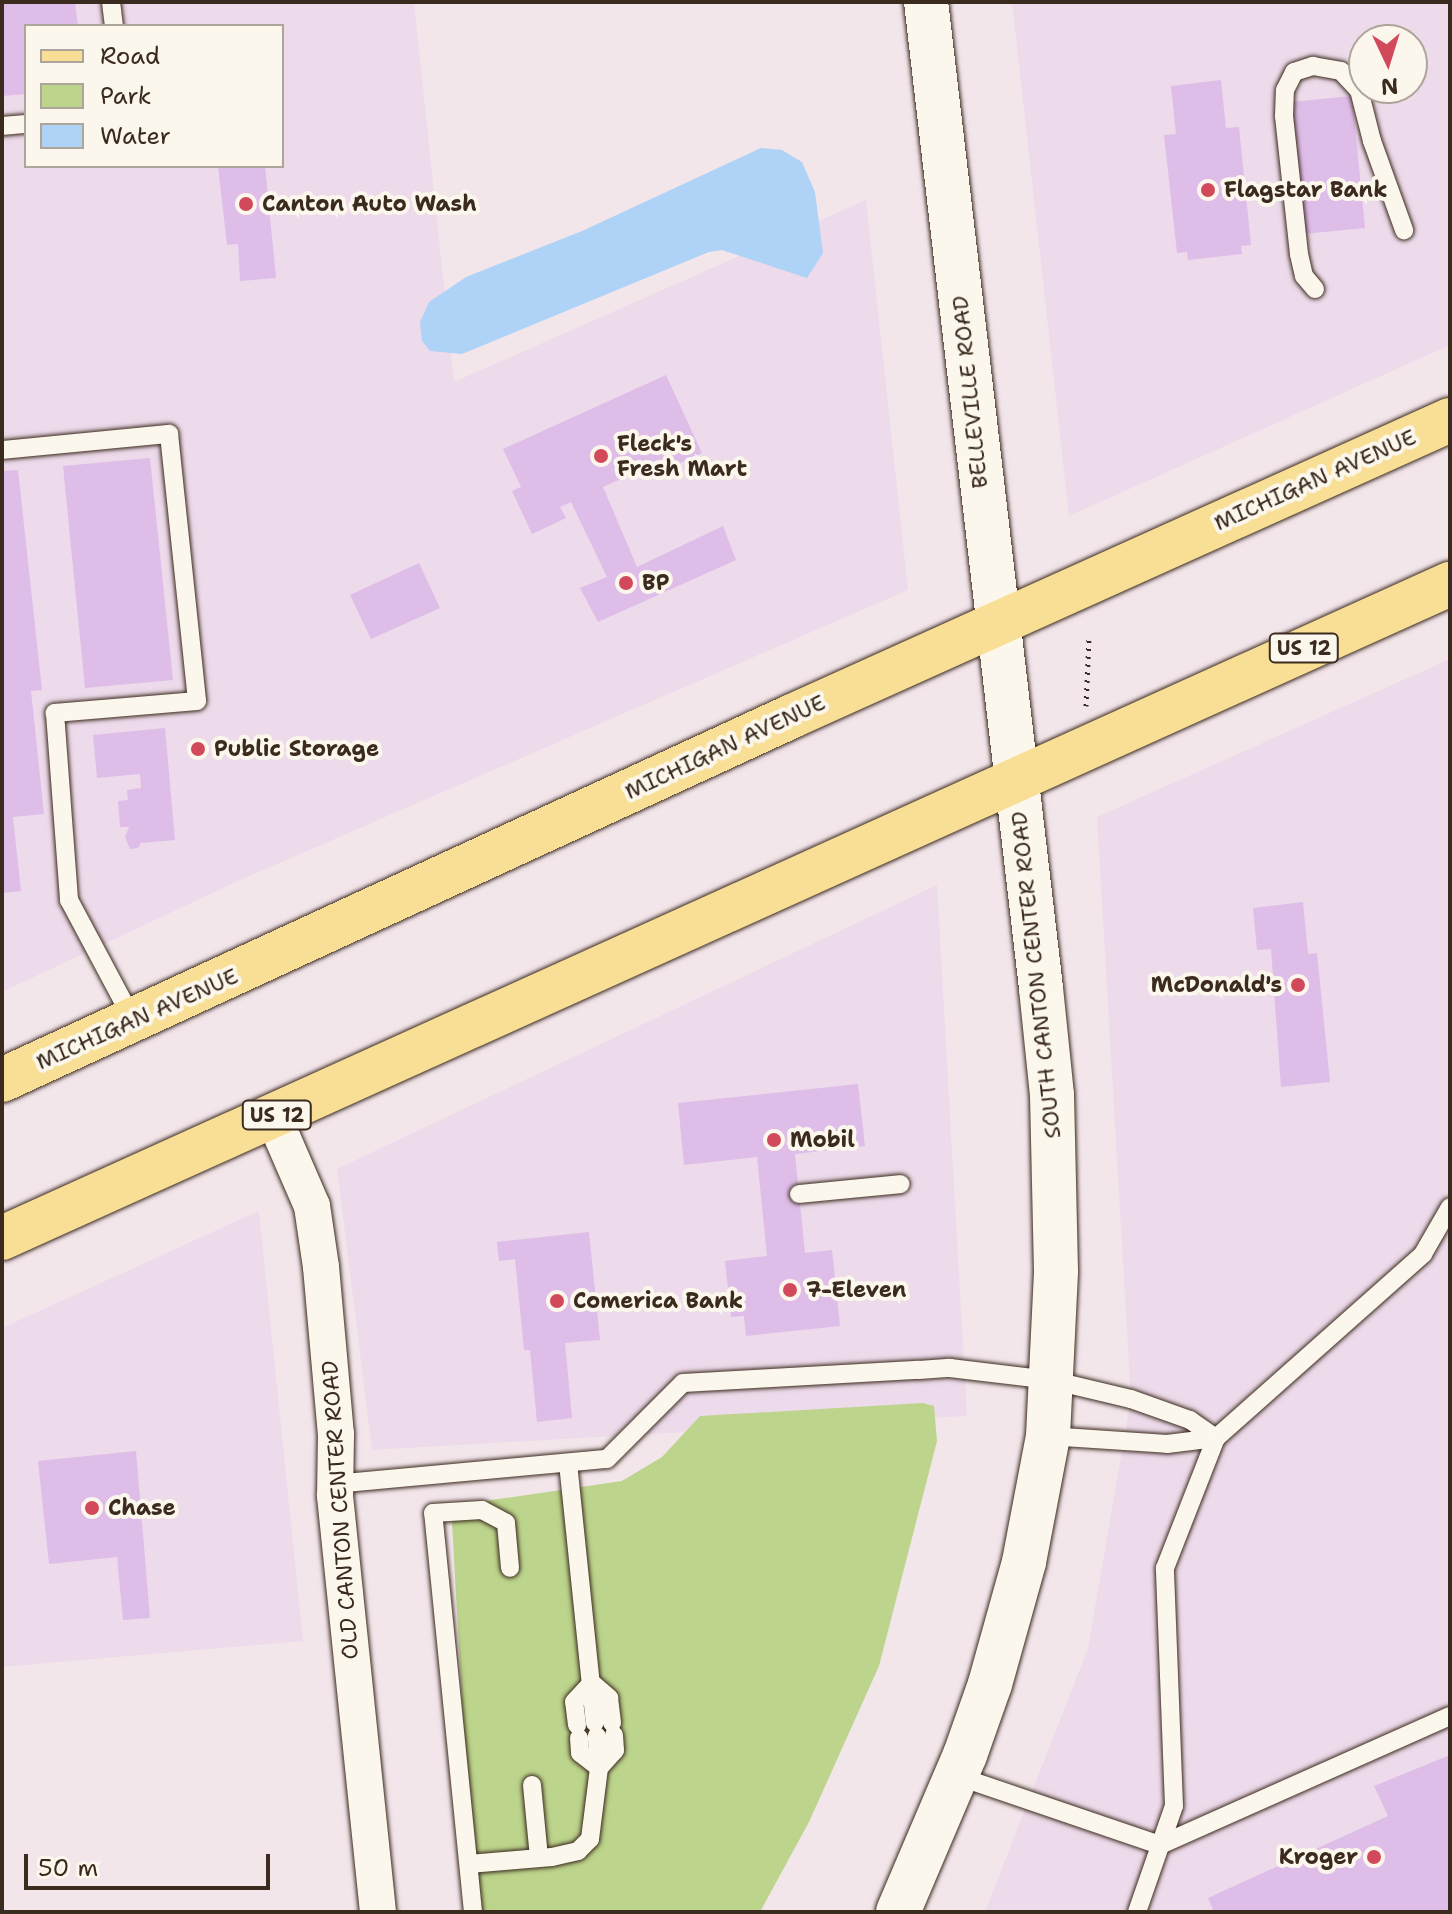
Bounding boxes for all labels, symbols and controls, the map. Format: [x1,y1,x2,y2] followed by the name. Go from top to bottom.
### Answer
[24,24,284,168] legend
[1348,24,1428,104] north arrow
[100,40,160,72] text: Road
[1380,71,1399,102] text: N
[100,80,152,112] text: Park
[100,120,171,152] text: Water
[1224,177,1388,203] place label: Flagstar Bank
[1199,181,1217,199] marker: Flagstar Bank
[262,191,477,217] place label: Canton Auto Wash
[237,195,255,213] marker: Canton Auto Wash
[947,294,993,490] street label: BELLEVILLE ROAD
[1210,424,1420,536] street label: MICHIGAN AVENUE
[617,430,747,482] place label: Fleck's Fresh Mart
[592,447,610,465] marker: Fleck's Fresh Mart
[642,570,670,596] place label: BP
[617,574,635,592] marker: BP
[1268,632,1340,664] road number: US 12
[621,689,829,805] street label: MICHIGAN AVENUE
[214,736,379,762] place label: Public Storage
[189,740,207,758] marker: Public Storage
[1006,810,1066,1140] street label: SOUTH CANTON CENTER ROAD
[32,963,242,1075] street label: MICHIGAN AVENUE
[1151,972,1282,998] place label: McDonald's
[1289,976,1307,994] marker: McDonald's
[241,1099,313,1131] road number: US 12
[790,1127,855,1153] place label: Mobil
[765,1131,783,1149] marker: Mobil
[806,1277,906,1303] place label: 7-Eleven
[781,1281,799,1299] marker: 7-Eleven
[573,1288,743,1314] place label: Comerica Bank
[548,1292,566,1310] marker: Comerica Bank
[316,1360,364,1660] street label: OLD CANTON CENTER ROAD
[108,1495,176,1521] place label: Chase
[83,1499,101,1517] marker: Chase
[28,1838,274,1888] scale bar
[1279,1844,1358,1870] place label: Kroger
[1365,1848,1383,1866] marker: Kroger
[38,1852,98,1884] text: 50 m

